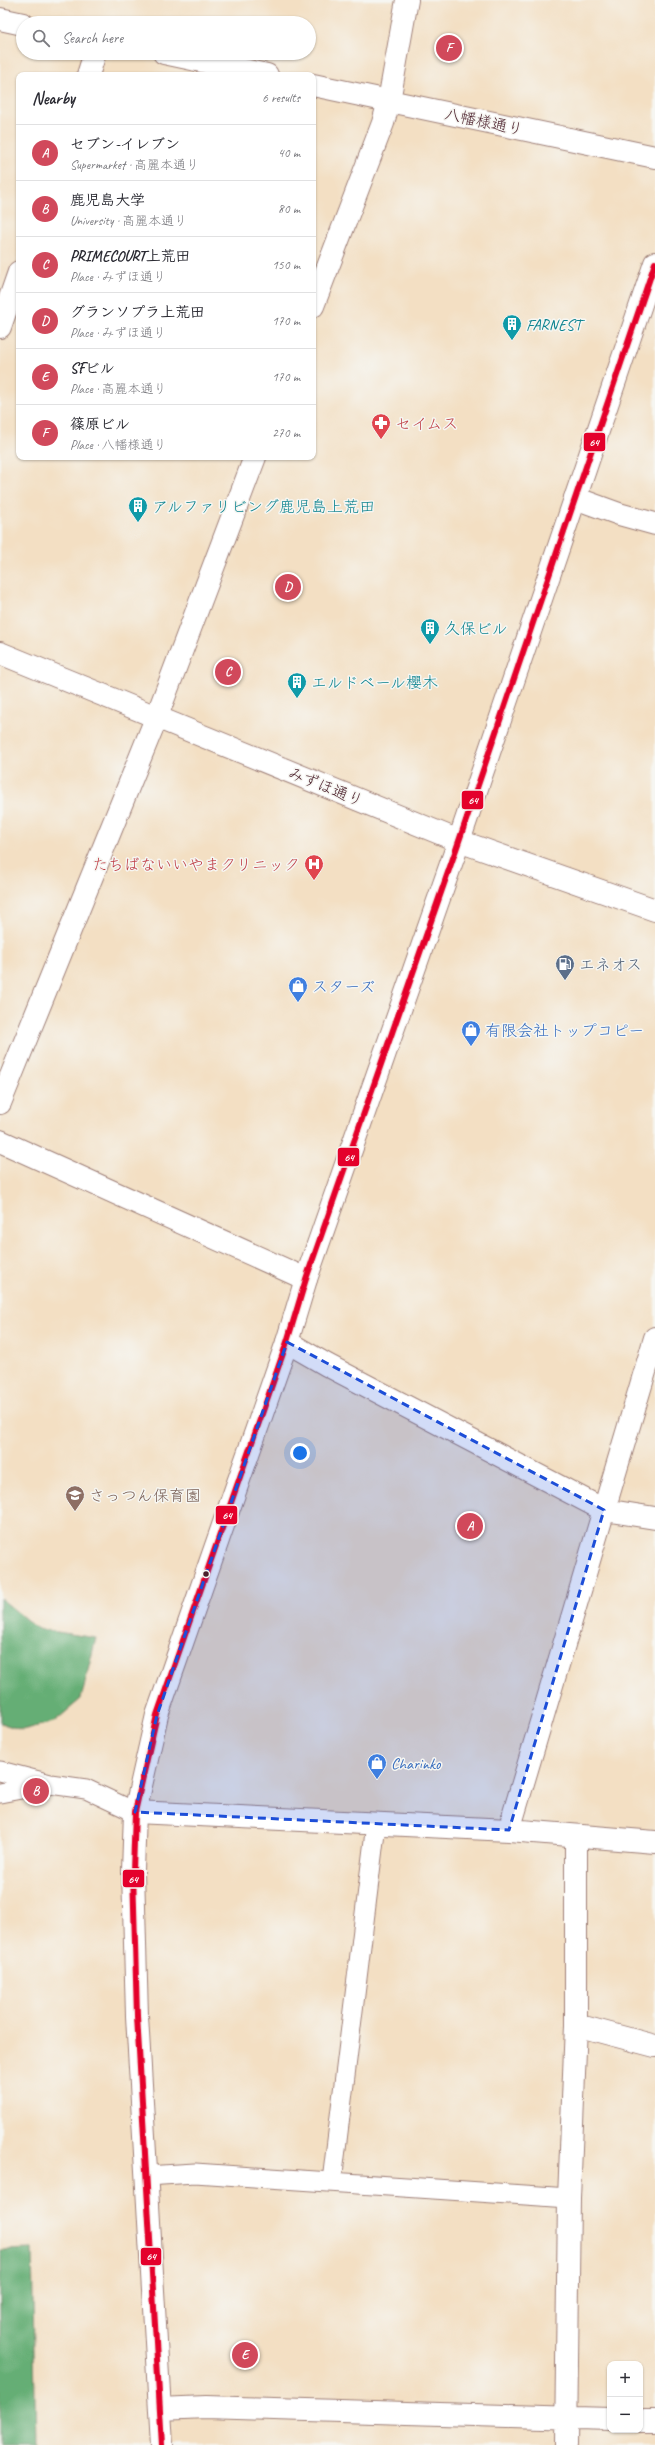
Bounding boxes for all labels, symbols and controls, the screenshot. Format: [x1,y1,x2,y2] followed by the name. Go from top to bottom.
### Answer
[16,16,316,60] search box
[30,27,52,49] icon: search
[62,29,123,48] text: Search here
[436,33,462,63] pin: F
[32,88,75,109] text: Nearby
[262,90,300,106] text: 6 results
[443,104,525,140] street label: 八幡様通り
[70,135,180,154] text: セブン-イレブン
[42,145,48,161] text: A
[278,145,300,161] text: 40 m
[70,157,199,173] text: Supermarket · 高麗本通り
[70,191,145,210] text: 鹿児島大学
[42,201,48,217] text: B
[278,201,300,217] text: 80 m
[70,213,187,229] text: University · 高麗本通り
[70,247,191,266] text: PRIMECOURT上荒田
[42,257,48,273] text: C
[272,257,300,273] text: 150 m
[70,269,166,285] text: Place · みずほ通り
[70,303,205,322] text: グランソプラ上荒田
[41,313,49,329] text: D
[272,313,300,329] text: 170 m
[501,313,523,341] building icon: FARNEST
[526,315,585,335] place label: FARNEST
[70,325,166,341] text: Place · みずほ通り
[70,359,115,378] text: SFビル
[42,369,48,385] text: E
[272,369,300,385] text: 170 m
[70,381,167,397] text: Place · 高麗本通り
[370,412,392,440] pharmacy icon: セイムス
[395,414,458,434] place label: セイムス
[70,415,130,434] text: 篠原ビル
[42,425,48,441] text: F
[272,425,300,441] text: 270 m
[583,432,606,452] line badge: 64
[589,435,601,449] text: 64
[70,437,167,453] text: Place · 八幡様通り
[127,495,149,523] building icon: アルファリビング鹿児島上荒田
[152,497,375,517] place label: アルファリビング鹿児島上荒田
[275,572,301,602] pin: D
[419,617,441,645] building icon: 久保ビル
[444,619,508,639] place label: 久保ビル
[215,657,241,687] pin: C
[286,671,308,699] building icon: エルドベール櫻木
[311,673,438,693] place label: エルドベール櫻木
[285,763,366,811] street label: みずほ通り
[461,790,484,810] line badge: 64
[468,793,480,807] text: 64
[303,853,325,881] hospital icon: たちばないいやまクリニック
[92,855,300,875] place label: たちばないいやまクリニック
[554,953,576,981] fuel station icon: エネオス
[579,955,642,975] place label: エネオス
[287,975,309,1003] shop icon: スターズ
[312,977,375,997] place label: スターズ
[460,1019,482,1047] shop icon: 有限会社トップコピー
[485,1021,644,1041] place label: 有限会社トップコピー
[337,1147,360,1167] line badge: 64
[344,1150,356,1164] text: 64
[290,1443,310,1463] your location
[64,1484,86,1512] school or university icon: さっつん保育園
[89,1486,201,1506] place label: さっつん保育園
[215,1505,238,1525] line badge: 64
[222,1508,234,1522] text: 64
[457,1511,483,1541] pin: A
[201,1569,211,1579] unlabelled marker
[366,1752,388,1780] shop icon: Charinko
[391,1754,442,1774] place label: Charinko
[23,1776,49,1806] pin: B
[122,1869,145,1888] line badge: 64
[128,1872,140,1886] text: 64
[140,2247,162,2266] line badge: 64
[146,2249,158,2263] text: 64
[232,2340,258,2370] pin: E
[607,2361,643,2433] map controls
[607,2361,643,2397] button: +
[607,2397,643,2433] button: −

